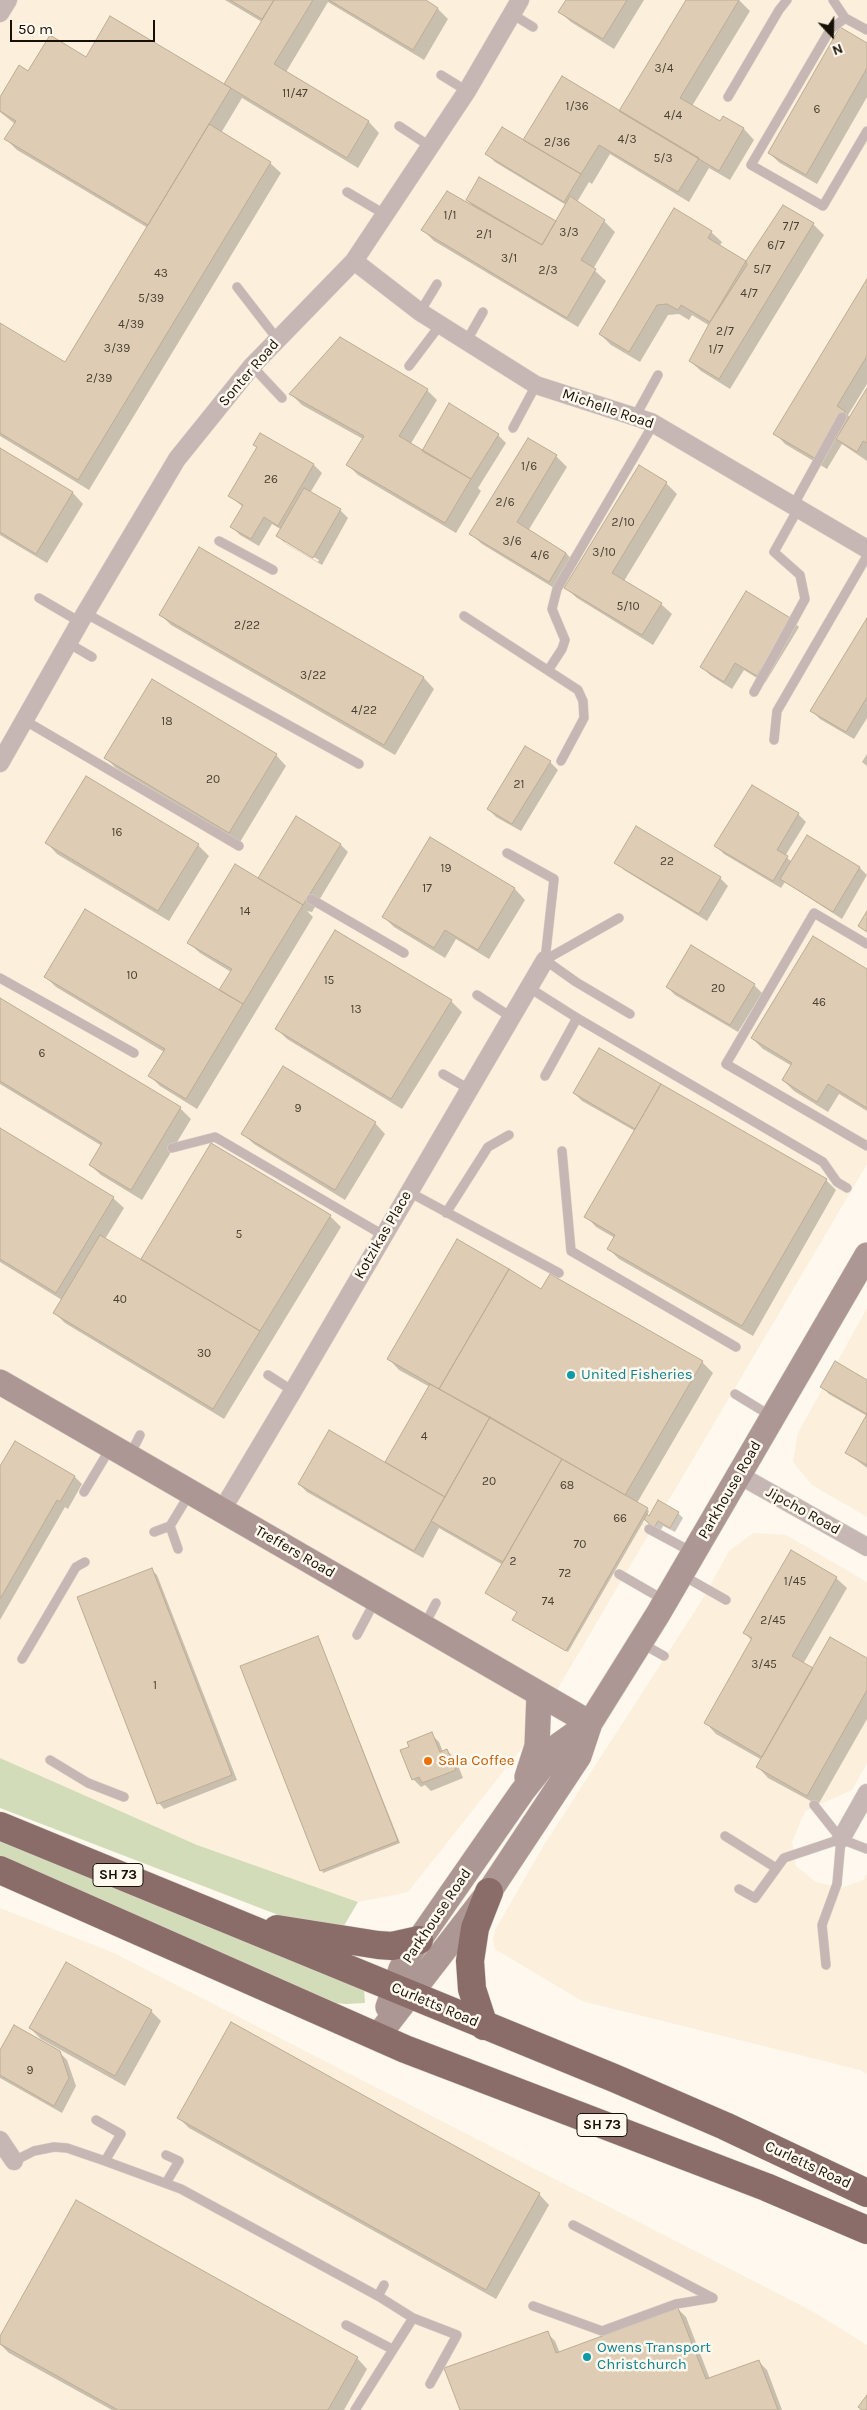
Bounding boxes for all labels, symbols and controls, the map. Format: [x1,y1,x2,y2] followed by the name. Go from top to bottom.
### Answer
[12,10,158,42] scale bar
[807,10,857,60] north arrow
[18,20,53,38] text: 50 m
[830,40,845,59] text: N
[655,62,673,76] house number: 3/4
[282,87,308,101] house number: 11/47
[565,100,589,114] house number: 1/36
[814,103,820,117] house number: 6
[664,109,682,123] house number: 4/4
[618,133,636,147] house number: 4/3
[544,136,570,150] house number: 2/36
[653,152,673,166] house number: 5/3
[443,209,457,223] house number: 1/1
[783,220,799,234] house number: 7/7
[559,226,579,240] house number: 3/3
[476,228,492,242] house number: 2/1
[767,239,785,253] house number: 6/7
[501,252,517,266] house number: 3/1
[753,263,771,277] house number: 5/7
[538,264,558,278] house number: 2/3
[154,267,168,281] house number: 43
[740,287,758,301] house number: 4/7
[138,292,164,306] house number: 5/39
[118,318,144,332] house number: 4/39
[716,325,734,339] house number: 2/7
[215,336,283,410] street label: Sonter Road
[104,342,130,356] house number: 3/39
[709,343,723,357] house number: 1/7
[86,372,112,386] house number: 2/39
[560,385,656,433] street label: Michelle Road
[521,460,537,474] house number: 1/6
[264,473,278,487] house number: 26
[495,496,515,510] house number: 2/6
[611,516,635,530] house number: 2/10
[502,535,522,549] house number: 3/6
[592,546,616,560] house number: 3/10
[531,549,549,563] house number: 4/6
[616,600,640,614] house number: 5/10
[234,619,260,633] house number: 2/22
[300,669,326,683] house number: 3/22
[351,704,377,718] house number: 4/22
[161,715,173,729] house number: 18
[206,773,220,787] house number: 20
[514,778,524,792] house number: 21
[112,826,122,840] house number: 16
[660,855,674,869] house number: 22
[441,862,451,876] house number: 19
[422,882,432,896] house number: 17
[240,905,250,919] house number: 14
[126,969,138,983] house number: 10
[324,974,334,988] house number: 15
[711,982,725,996] house number: 20
[812,996,826,1010] house number: 46
[350,1003,362,1017] house number: 13
[39,1047,45,1061] house number: 6
[295,1102,301,1116] house number: 9
[350,1188,416,1282] street label: Kotzikas Place
[236,1228,242,1242] house number: 5
[113,1293,127,1307] house number: 40
[197,1347,211,1361] house number: 30
[581,1366,693,1384] place label: United Fisheries
[565,1369,577,1381] marker: United Fisheries
[421,1430,427,1444] house number: 4
[695,1438,765,1542] street label: Parkhouse Road
[482,1475,496,1489] house number: 20
[560,1479,574,1493] house number: 68
[763,1483,843,1539] street label: Jipcho Road
[613,1512,627,1526] house number: 66
[252,1522,338,1582] street label: Treffers Road
[574,1538,586,1552] house number: 70
[510,1555,516,1569] house number: 2
[559,1567,571,1581] house number: 72
[784,1575,806,1589] house number: 1/45
[542,1595,554,1609] house number: 74
[760,1614,786,1628] house number: 2/45
[751,1658,777,1672] house number: 3/45
[153,1679,157,1693] house number: 1
[438,1752,514,1770] place label: Sala Coffee
[422,1755,434,1767] marker: Sala Coffee
[93,1864,143,1886] road number: SH 73
[399,1865,475,1967] street label: Parkhouse Road
[389,1979,481,2031] street label: Curletts Road
[27,2064,33,2078] house number: 9
[577,2114,627,2136] road number: SH 73
[762,2137,854,2193] street label: Curletts Road
[597,2339,711,2374] place label: Owens Transport Christchurch
[581,2351,593,2363] marker: Owens Transport Christchurch

